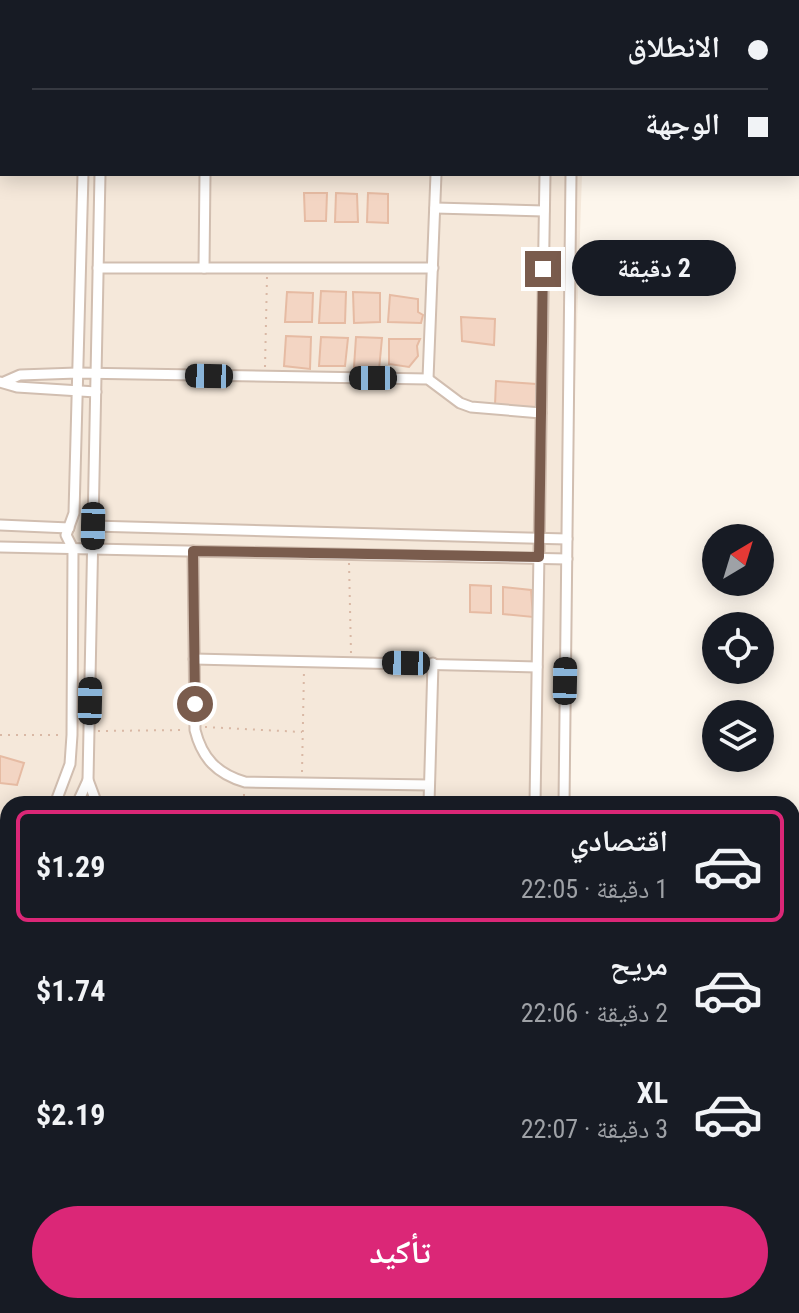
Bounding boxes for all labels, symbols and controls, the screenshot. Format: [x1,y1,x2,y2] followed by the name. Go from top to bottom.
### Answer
[627,29,720,64] text: الانطلاق
[645,106,720,141] text: الوجهة
[571,241,735,297] callout: 2 دقيقة
[525,251,561,287] route end
[617,253,691,283] text: 2 دقيقة
[185,364,233,388] car
[349,366,397,390] car
[81,502,105,550] car
[702,524,774,596] north arrow
[702,524,774,772] map controls
[702,612,774,684] button: locate
[382,651,430,675] car
[553,657,577,705] car
[78,677,102,725] car
[177,686,213,722] route start
[702,700,774,772] button: layers
[570,823,668,858] text: اقتصادي
[692,830,764,902] icon: car
[36,849,105,884] text: $1.29
[521,874,668,904] text: 1 دقيقة · 22:05
[610,947,668,982] text: مريح
[692,954,764,1026] icon: car
[36,973,105,1008] text: $1.74
[521,998,668,1028] text: 2 دقيقة · 22:06
[637,1075,668,1110] text: XL
[692,1078,764,1150] icon: car
[36,1097,105,1132] text: $2.19
[521,1114,668,1144] text: 3 دقيقة · 22:07
[32,1206,768,1298] button: تأكيد

